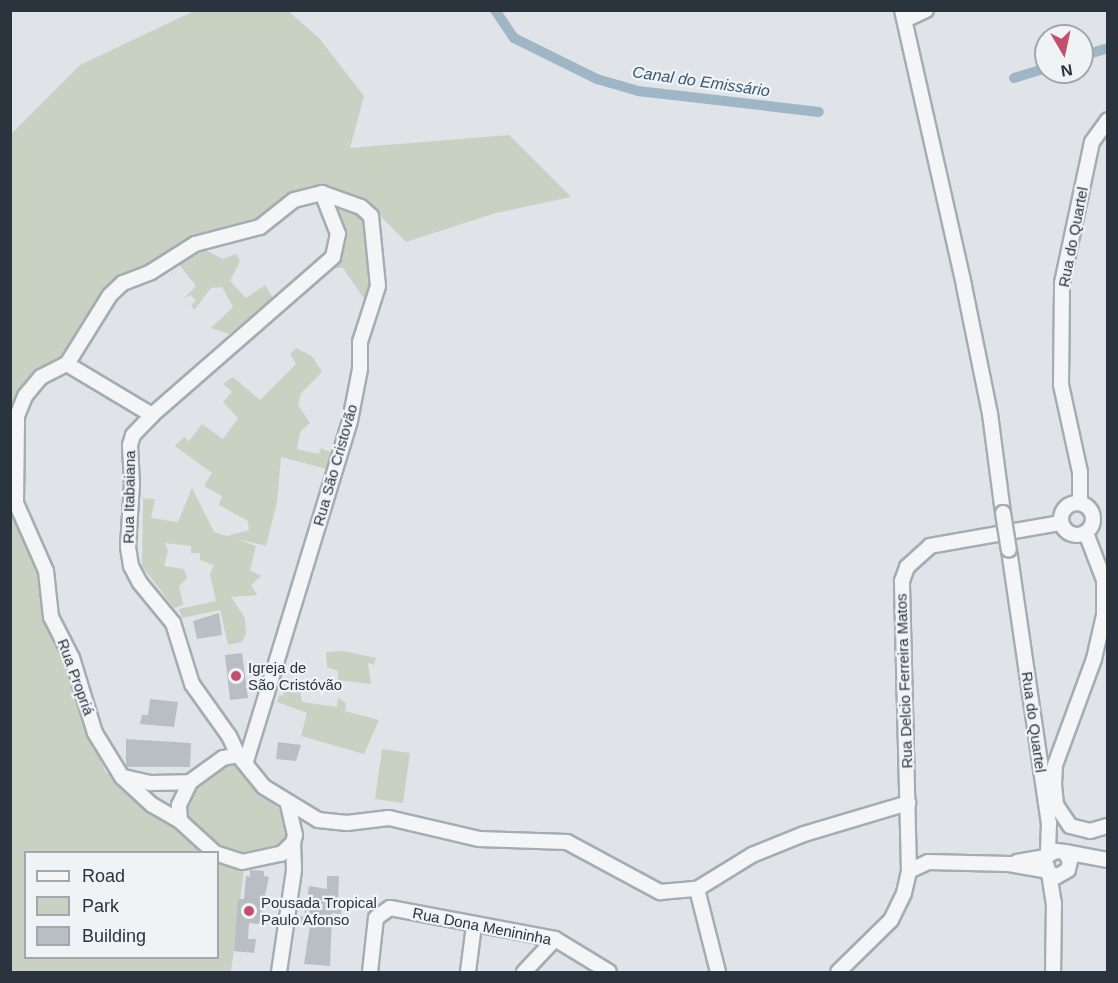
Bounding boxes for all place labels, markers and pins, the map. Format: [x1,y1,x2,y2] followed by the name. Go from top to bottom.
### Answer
[248,658,342,693] place label: Igreja de São Cristóvão
[229,669,243,683] marker: Igreja de São Cristóvão
[261,893,377,928] place label: Pousada Tropical Paulo Afonso
[242,904,256,918] marker: Pousada Tropical Paulo Afonso

